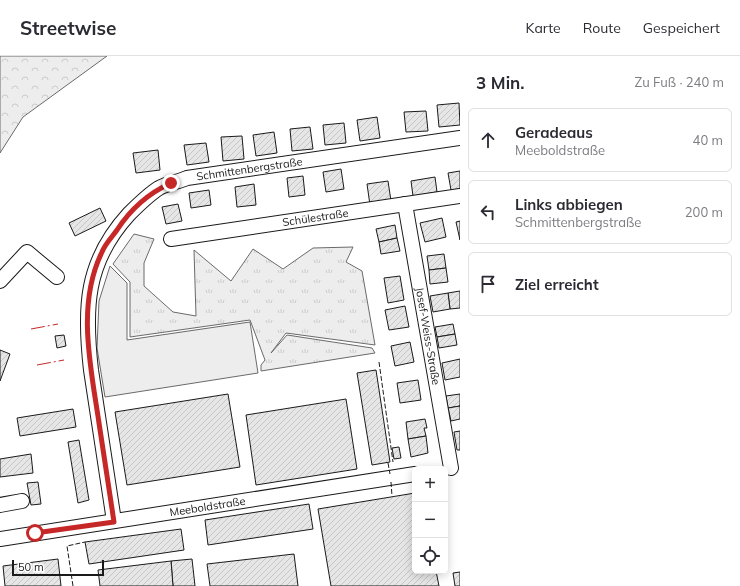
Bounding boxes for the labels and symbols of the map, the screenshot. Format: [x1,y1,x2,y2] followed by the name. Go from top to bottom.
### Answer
[195,154,303,184] street label: Schmittenbergstraße
[162,174,180,192] route end
[281,206,349,229] street label: Schülestraße
[413,286,443,386] street label: Josef-Weiss-Straße
[169,494,246,519] street label: Meeboldstraße
[26,524,44,542] route start
[12,558,104,577] scale bar

